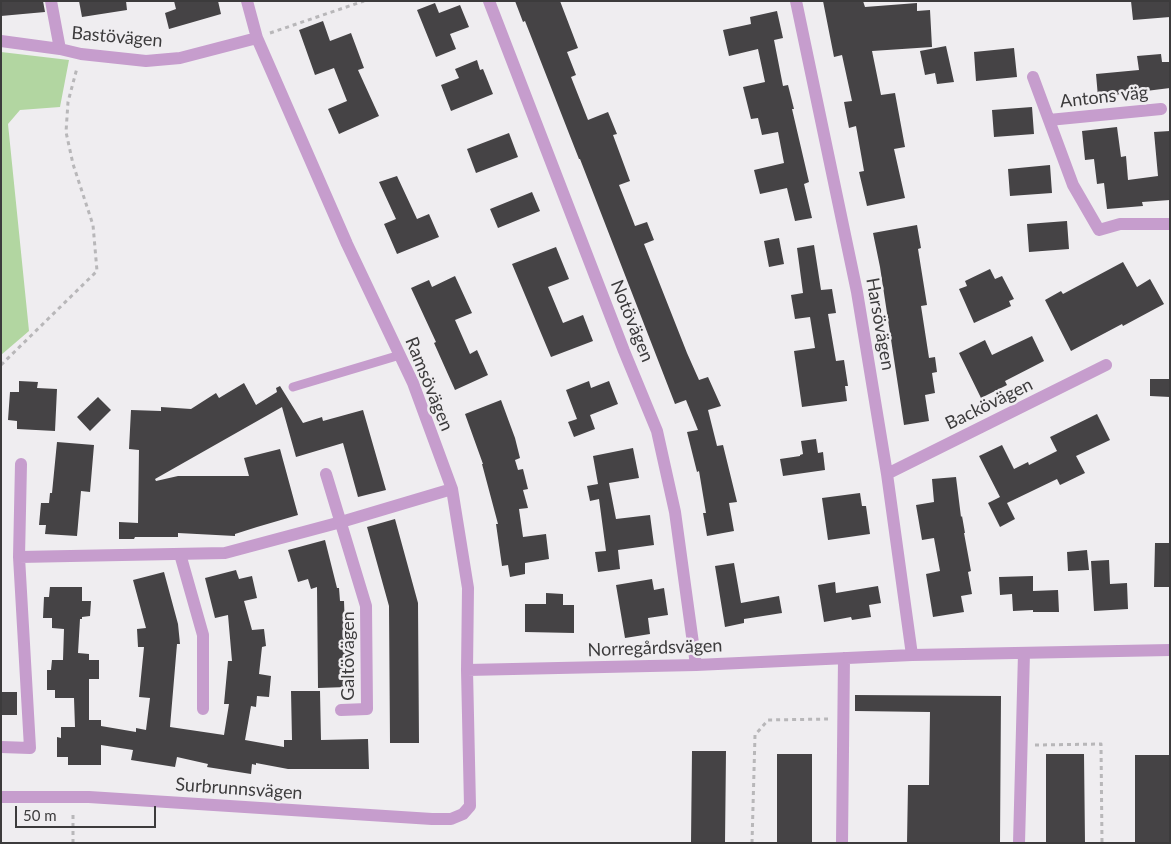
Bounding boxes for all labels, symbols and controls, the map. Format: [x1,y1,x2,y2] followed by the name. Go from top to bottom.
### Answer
[71,22,163,52] street label: Bastövägen
[1059,82,1149,112] street label: Antons väg
[861,276,899,372] street label: Harsövägen
[606,277,658,365] street label: Notövägen
[400,334,458,434] street label: Ramsövägen
[942,374,1036,434] street label: Backövägen
[337,611,359,701] street label: Galtövägen
[587,635,723,661] street label: Norregårdsvägen
[175,774,303,804] street label: Surbrunnsvägen
[18,796,159,828] scale bar
[23,806,57,824] text: 50 m

